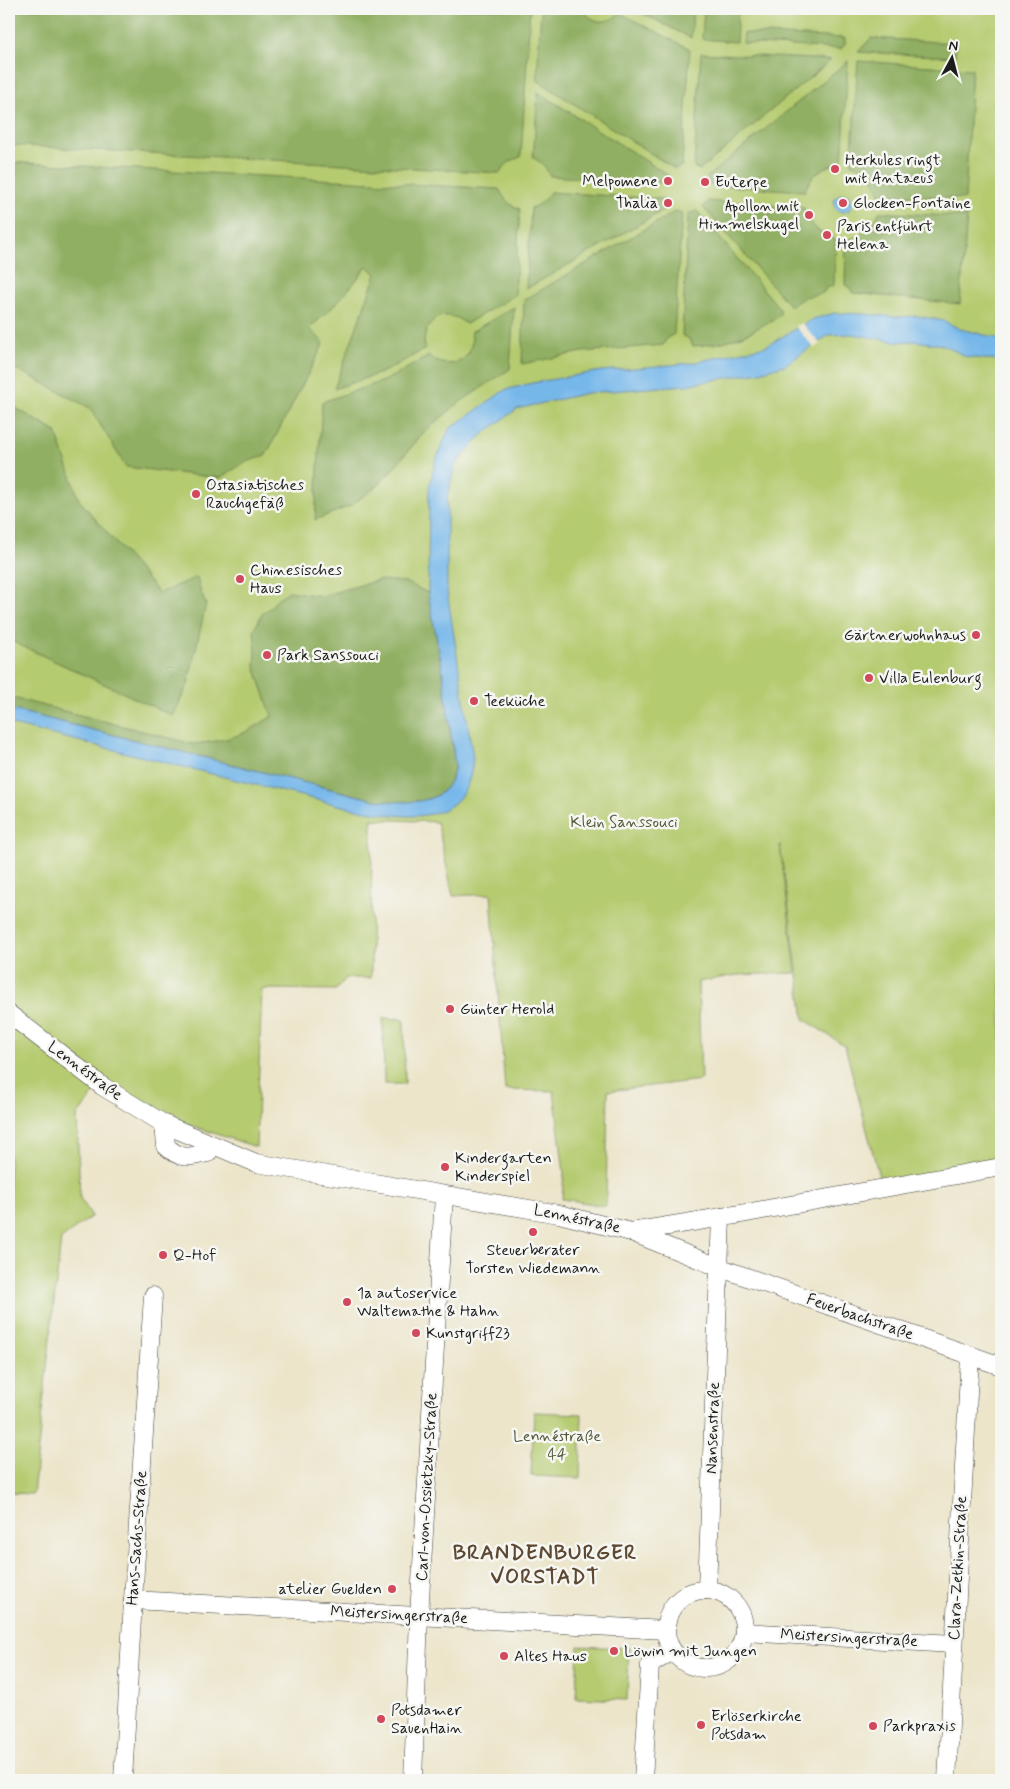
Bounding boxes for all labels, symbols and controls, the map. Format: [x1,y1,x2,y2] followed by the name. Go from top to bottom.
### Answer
[928,32,978,82] north arrow
[948,37,959,56] text: N
[845,150,941,189] place label: Herkules ringt mit Antaeus
[829,163,841,175] marker: Herkules ringt mit Antaeus
[582,171,658,192] place label: Melpomene
[715,172,767,193] place label: Euterpe
[662,175,674,187] marker: Melpomene
[699,176,711,188] marker: Euterpe
[616,193,658,214] place label: Thalia
[853,193,971,214] place label: Glocken-Fontaine
[699,196,799,235] place label: Apollon mit Himmelskugel
[662,197,674,209] marker: Thalia
[837,197,849,209] marker: Glocken-Fontaine
[803,209,815,221] marker: Apollon mit Himmelskugel
[837,216,933,255] place label: Paris entführt Helena
[821,229,833,241] marker: Paris entführt Helena
[206,475,304,514] place label: Ostasiatisches Rauchgefäß
[190,488,202,500] marker: Ostasiatisches Rauchgefäß
[250,560,342,599] place label: Chinesisches Haus
[234,573,246,585] marker: Chinesisches Haus
[844,625,966,646] place label: Gärtnerwohnhaus
[970,629,982,641] marker: Gärtnerwohnhaus
[277,645,379,666] place label: Park Sanssouci
[261,649,273,661] marker: Park Sanssouci
[879,668,982,690] place label: Villa Eulenburg
[863,672,875,684] marker: Villa Eulenburg
[484,691,545,712] place label: Teeküche
[468,695,480,707] marker: Teeküche
[570,812,678,833] park label: Klein Sanssouci
[460,999,554,1020] place label: Günter Herold
[444,1003,456,1015] marker: Günter Herold
[43,1037,127,1105] street label: Lennéstraße
[455,1148,552,1187] place label: Kindergarten Kinderspiel
[439,1161,451,1173] marker: Kindergarten Kinderspiel
[532,1200,622,1238] street label: Lennéstraße
[527,1226,539,1238] marker: Steuerberater Torsten Wiedemann
[465,1240,601,1279] place label: Steuerberater Torsten Wiedemann
[173,1245,216,1266] place label: Q-Hof
[157,1249,169,1261] marker: Q-Hof
[357,1283,500,1322] place label: 1a autoservice Waltemathe & Hahn
[804,1289,917,1345] street label: Feuerbachstraße
[341,1296,353,1308] marker: 1a autoservice Waltemathe & Hahn
[426,1323,510,1344] place label: Kunstgriff23
[410,1327,422,1339] marker: Kunstgriff23
[701,1381,725,1474] street label: Nansenstraße
[412,1392,442,1582] street label: Carl-von-Ossietzky-Straße
[513,1426,601,1465] park label: Lennéstraße 44
[122,1470,152,1606] street label: Hans-Sachs-Straße
[944,1495,972,1641] street label: Clara-Zetkin-Straße
[453,1539,637,1591] district label: BRANDENBURGER VORSTADT
[278,1579,382,1600] place label: atelier Guelden
[386,1583,398,1595] marker: atelier Guelden
[330,1601,469,1629] street label: Meistersingerstraße
[780,1624,919,1652] street label: Meistersingerstraße
[624,1641,757,1662] place label: Löwin mit Jungen
[608,1645,620,1657] marker: Löwin mit Jungen
[514,1646,587,1667] place label: Altes Haus
[498,1650,510,1662] marker: Altes Haus
[391,1700,463,1739] place label: Potsdamer SauenHain
[711,1706,802,1745] place label: Erlöserkirche Potsdam
[375,1713,387,1725] marker: Potsdamer SauenHain
[883,1716,956,1737] place label: Parkpraxis
[695,1719,707,1731] marker: Erlöserkirche Potsdam
[867,1720,879,1732] marker: Parkpraxis

